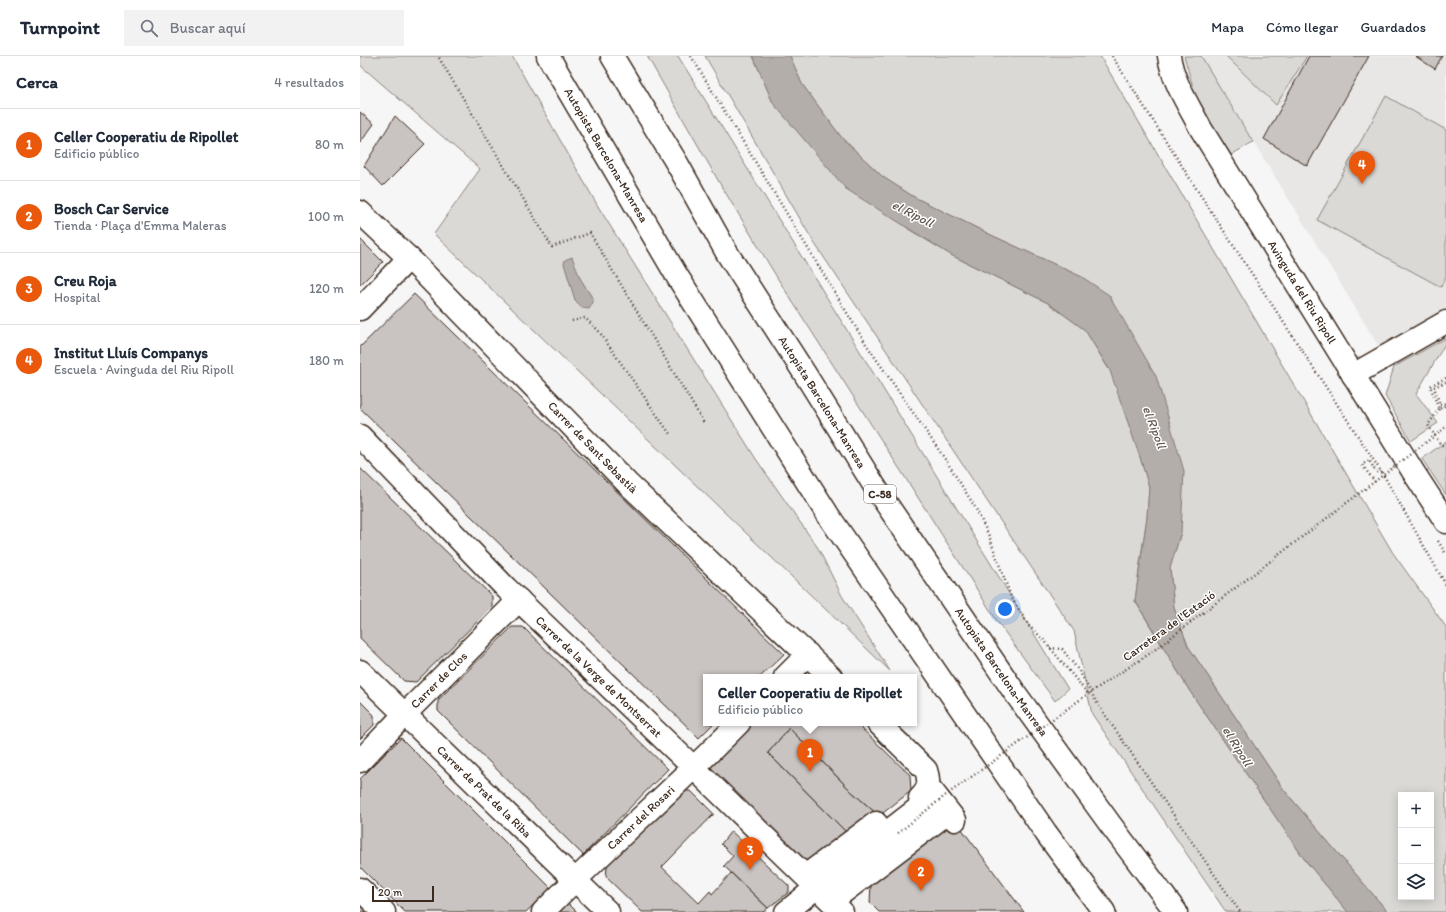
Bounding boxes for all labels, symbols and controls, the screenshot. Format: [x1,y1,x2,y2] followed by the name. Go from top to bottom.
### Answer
[124,10,404,46] search box
[20,16,100,39] text: Turnpoint
[138,17,160,39] icon: search
[170,19,246,37] text: Buscar aquí
[1211,19,1244,36] text: Mapa
[1266,19,1338,36] text: Cómo llegar
[1360,19,1426,36] text: Guardados
[16,72,58,92] text: Cerca
[274,75,344,90] text: 4 resultados
[561,86,651,225] street label: Autopista Barcelona-Manresa
[54,128,238,146] text: Celler Cooperatiu de Ripollet
[26,137,32,152] text: 1
[315,137,344,152] text: 80 m
[54,146,139,161] text: Edificio público
[1349,151,1375,184] pin: 4
[890,197,937,231] water label: el Ripoll
[54,200,169,218] text: Bosch Car Service
[26,209,32,224] text: 2
[308,209,344,224] text: 100 m
[54,218,227,233] text: Tienda · Plaça d'Emma Maleras
[1265,238,1340,347] street label: Avinguda del Riu Ripoll
[54,272,117,290] text: Creu Roja
[25,281,33,296] text: 3
[309,281,344,296] text: 120 m
[54,290,101,305] text: Hospital
[775,333,869,471] street label: Autopista Barcelona-Manresa
[54,344,208,362] text: Institut Lluís Companys
[25,353,33,368] text: 4
[309,353,344,368] text: 180 m
[54,362,234,377] text: Escuela · Avinguda del Riu Ripoll
[545,399,641,497] street label: Carrer de Sant Sebastià
[1140,404,1170,452] water label: el Ripoll
[864,485,896,503] road number: C-58
[1120,588,1218,664] street label: Carretera de l'Estació
[995,599,1015,619] your location
[952,605,1051,739] street label: Autopista Barcelona-Manresa
[533,613,665,741] street label: Carrer de la Verge de Montserrat
[408,649,470,711] street label: Carrer de Clos
[703,674,917,726] popup
[718,684,902,702] text: Celler Cooperatiu de Ripollet
[718,702,803,717] text: Edificio público
[1219,723,1256,770] water label: el Ripoll
[797,739,823,772] pin: 1
[434,743,534,841] street label: Carrer de Prat de la Riba
[604,783,678,853] street label: Carrer del Rosari
[1398,792,1434,900] map controls
[1398,792,1434,828] button: +
[1398,828,1434,864] button: −
[737,837,763,870] pin: 3
[908,858,934,891] pin: 2
[1398,864,1434,900] button: layers
[372,884,434,903] scale bar
[378,886,402,899] text: 20 m

